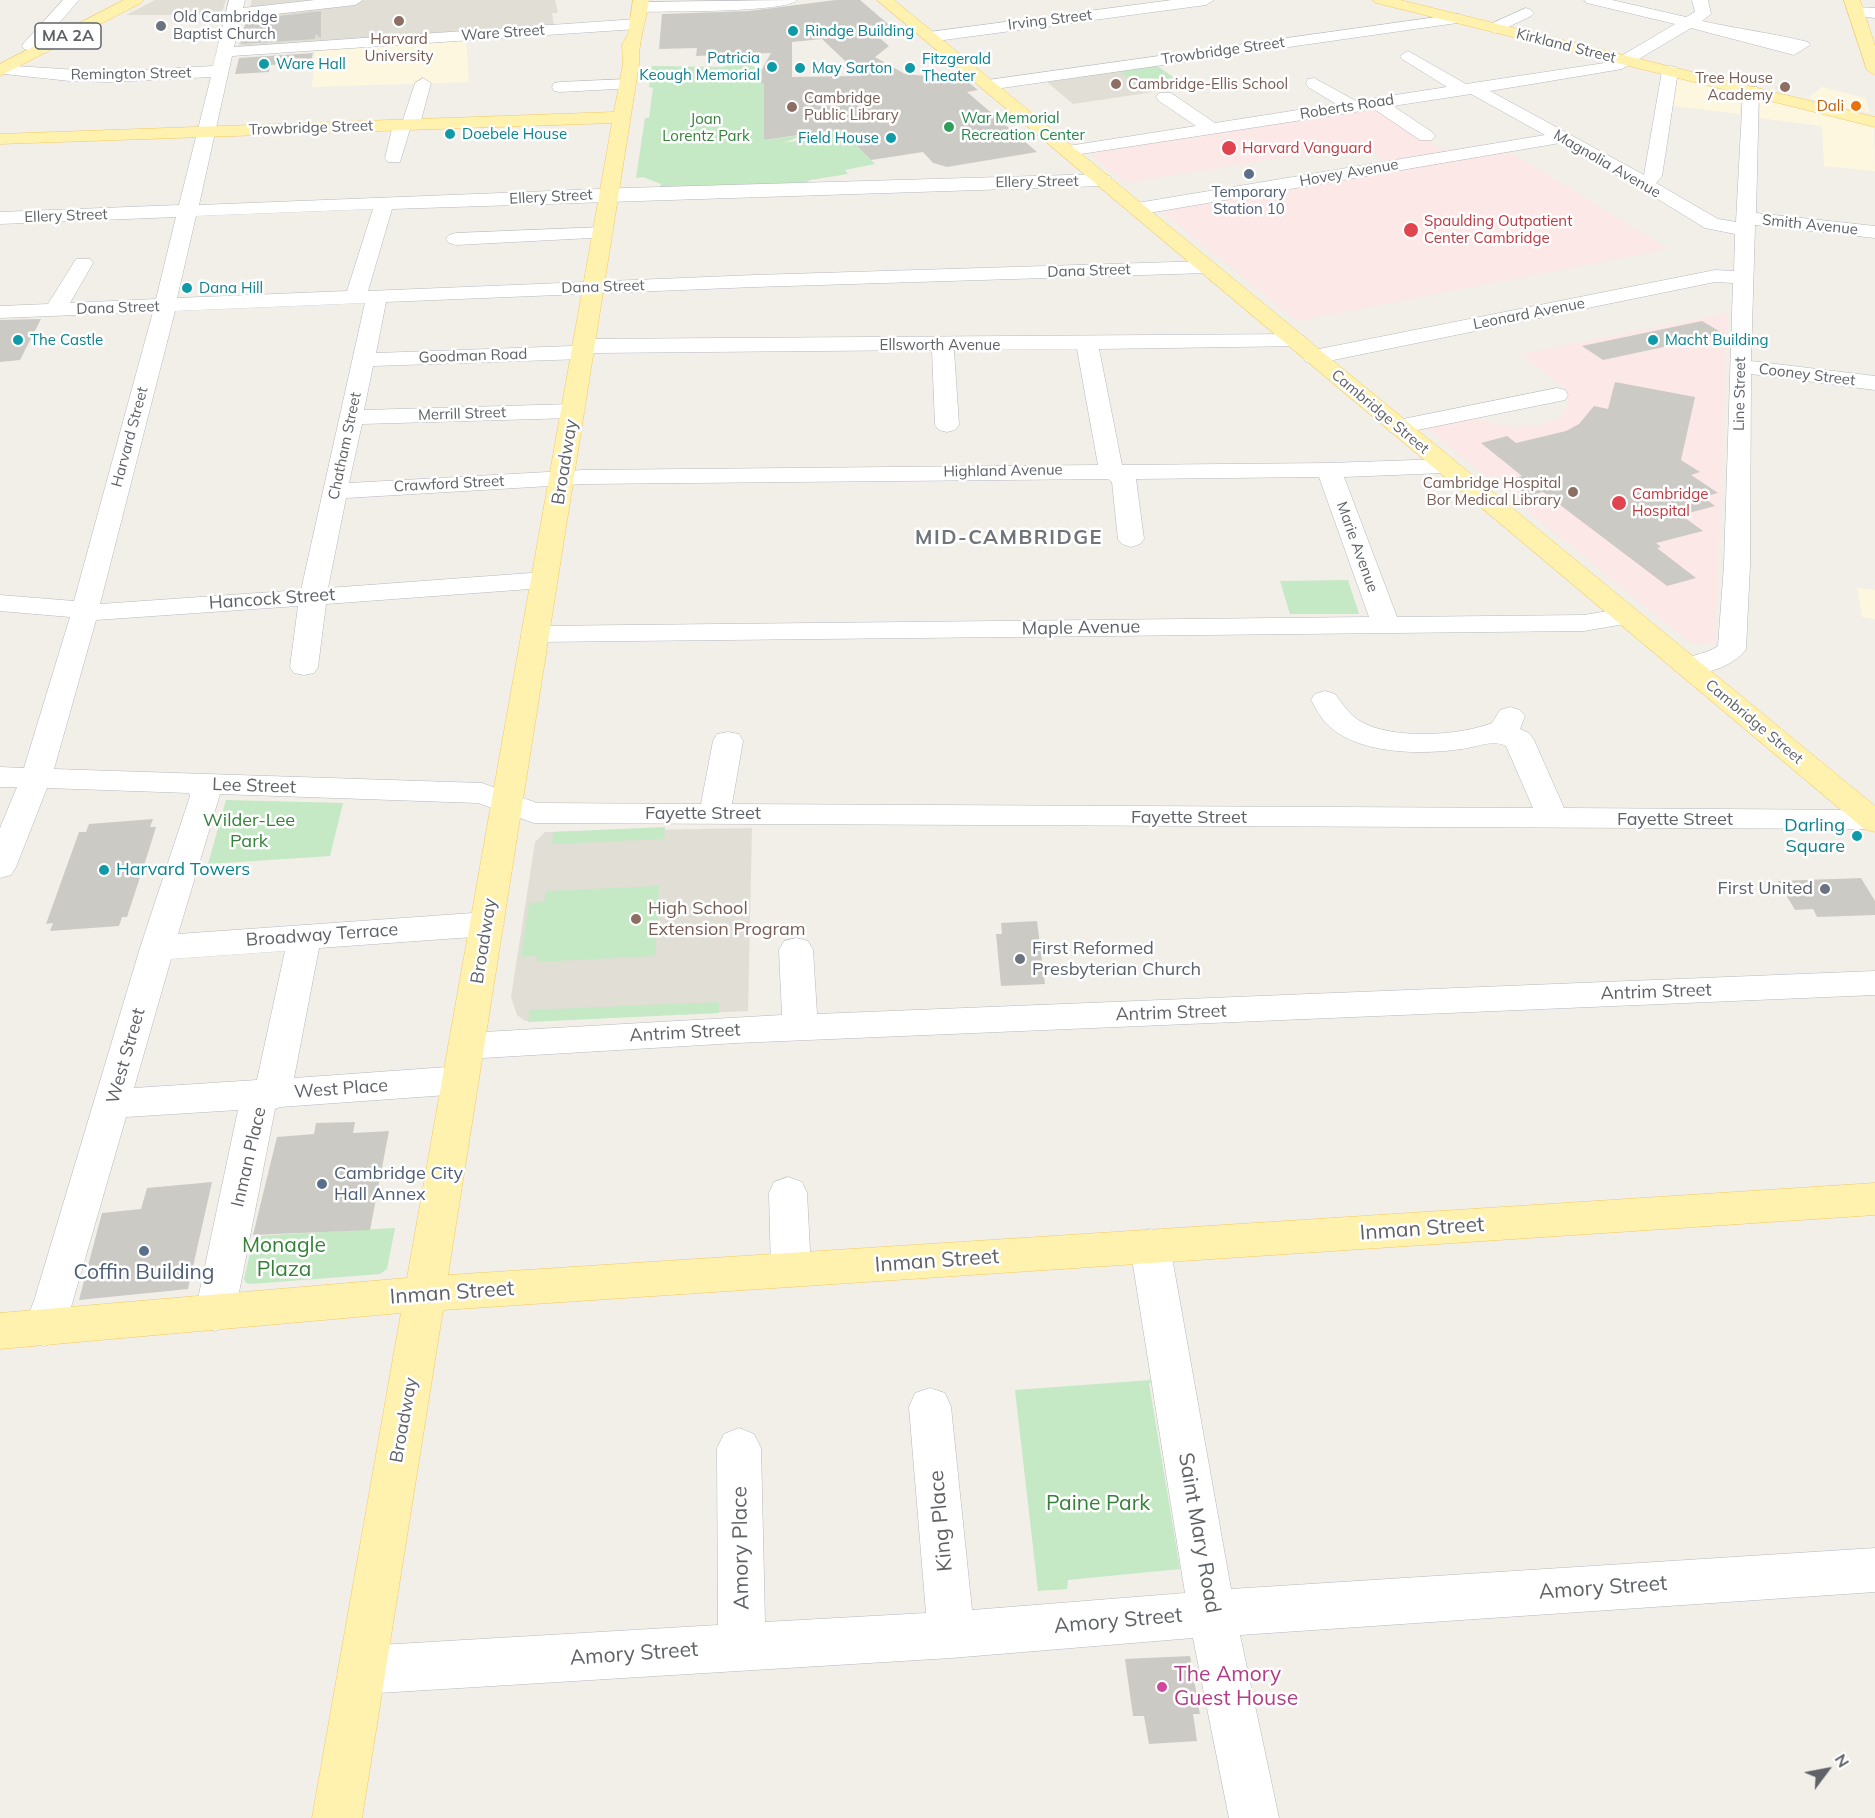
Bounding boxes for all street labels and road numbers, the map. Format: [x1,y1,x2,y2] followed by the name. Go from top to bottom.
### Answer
[1007,6,1093,34] street label: Irving Street
[461,21,545,45] street label: Ware Street
[35,23,101,49] road number: MA 2A
[1514,25,1618,67] street label: Kirkland Street
[1160,33,1286,69] street label: Trowbridge Street
[70,64,192,84] street label: Remington Street
[1299,91,1395,123] street label: Roberts Road
[249,117,373,139] street label: Trowbridge Street
[1550,126,1664,202] street label: Magnolia Avenue
[1298,155,1400,191] street label: Hovey Avenue
[995,172,1079,192] street label: Ellery Street
[509,186,593,208] street label: Ellery Street
[24,206,108,226] street label: Ellery Street
[1761,211,1859,239] street label: Smith Avenue
[1047,261,1131,281] street label: Dana Street
[561,277,645,297] street label: Dana Street
[1472,294,1586,334] street label: Leonard Avenue
[76,298,160,318] street label: Dana Street
[880,336,1000,354] street label: Ellsworth Avenue
[418,345,528,367] street label: Goodman Road
[1730,357,1750,431] street label: Line Street
[1758,360,1856,390] street label: Cooney Street
[1328,366,1432,458] street label: Cambridge Street
[108,385,152,489] street label: Harvard Street
[325,390,365,502] street label: Chatham Street
[418,403,506,425] street label: Merrill Street
[548,418,582,506] street label: Broadway
[943,461,1063,481] street label: Highland Avenue
[393,472,505,496] street label: Crawford Street
[1332,499,1382,595] street label: Marie Avenue
[208,584,336,614] street label: Hancock Street
[1022,616,1140,640] street label: Maple Avenue
[1702,676,1806,768] street label: Cambridge Street
[212,774,296,798] street label: Lee Street
[645,803,761,825] street label: Fayette Street
[1131,807,1247,829] street label: Fayette Street
[1617,809,1733,831] street label: Fayette Street
[467,897,501,985] street label: Broadway
[245,919,399,951] street label: Broadway Terrace
[1600,979,1712,1005] street label: Antrim Street
[1115,1000,1227,1026] street label: Antrim Street
[102,1006,150,1106] street label: West Street
[629,1019,741,1047] street label: Antrim Street
[293,1075,389,1103] street label: West Place
[227,1105,271,1209] street label: Inman Place
[1359,1212,1485,1246] street label: Inman Street
[874,1244,1000,1278] street label: Inman Street
[389,1276,515,1310] street label: Inman Street
[386,1376,422,1464] street label: Broadway
[1172,1451,1226,1615] street label: Saint Mary Road
[924,1469,958,1573] street label: King Place
[727,1486,755,1610] street label: Amory Place
[1538,1571,1668,1605] street label: Amory Street
[1053,1603,1183,1639] street label: Amory Street
[569,1637,699,1671] street label: Amory Street

